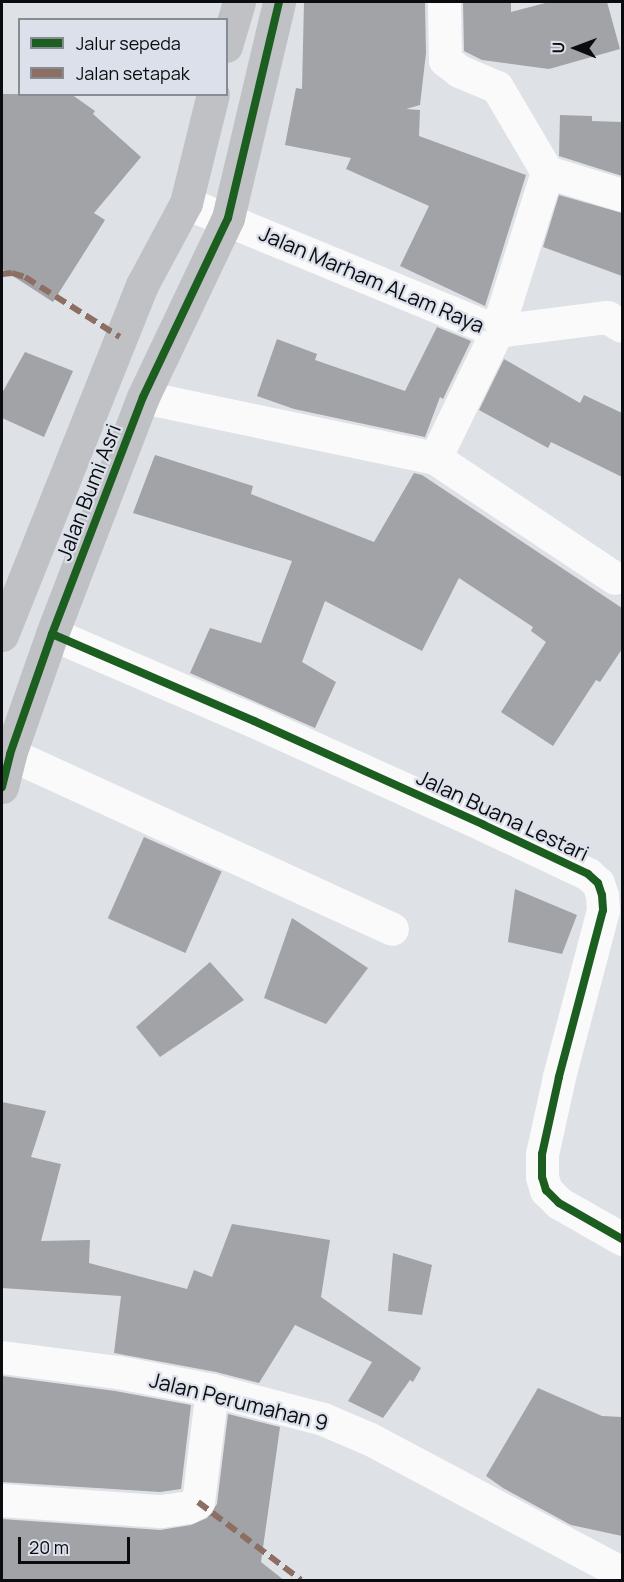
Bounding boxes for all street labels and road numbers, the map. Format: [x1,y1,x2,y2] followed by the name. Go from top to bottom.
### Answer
[256,220,488,338] street label: Jalan Marham ALam Raya
[50,420,126,564] street label: Jalan Bumi Asri
[413,764,593,866] street label: Jalan Buana Lestari
[147,1367,331,1435] street label: Jalan Perumahan 9

